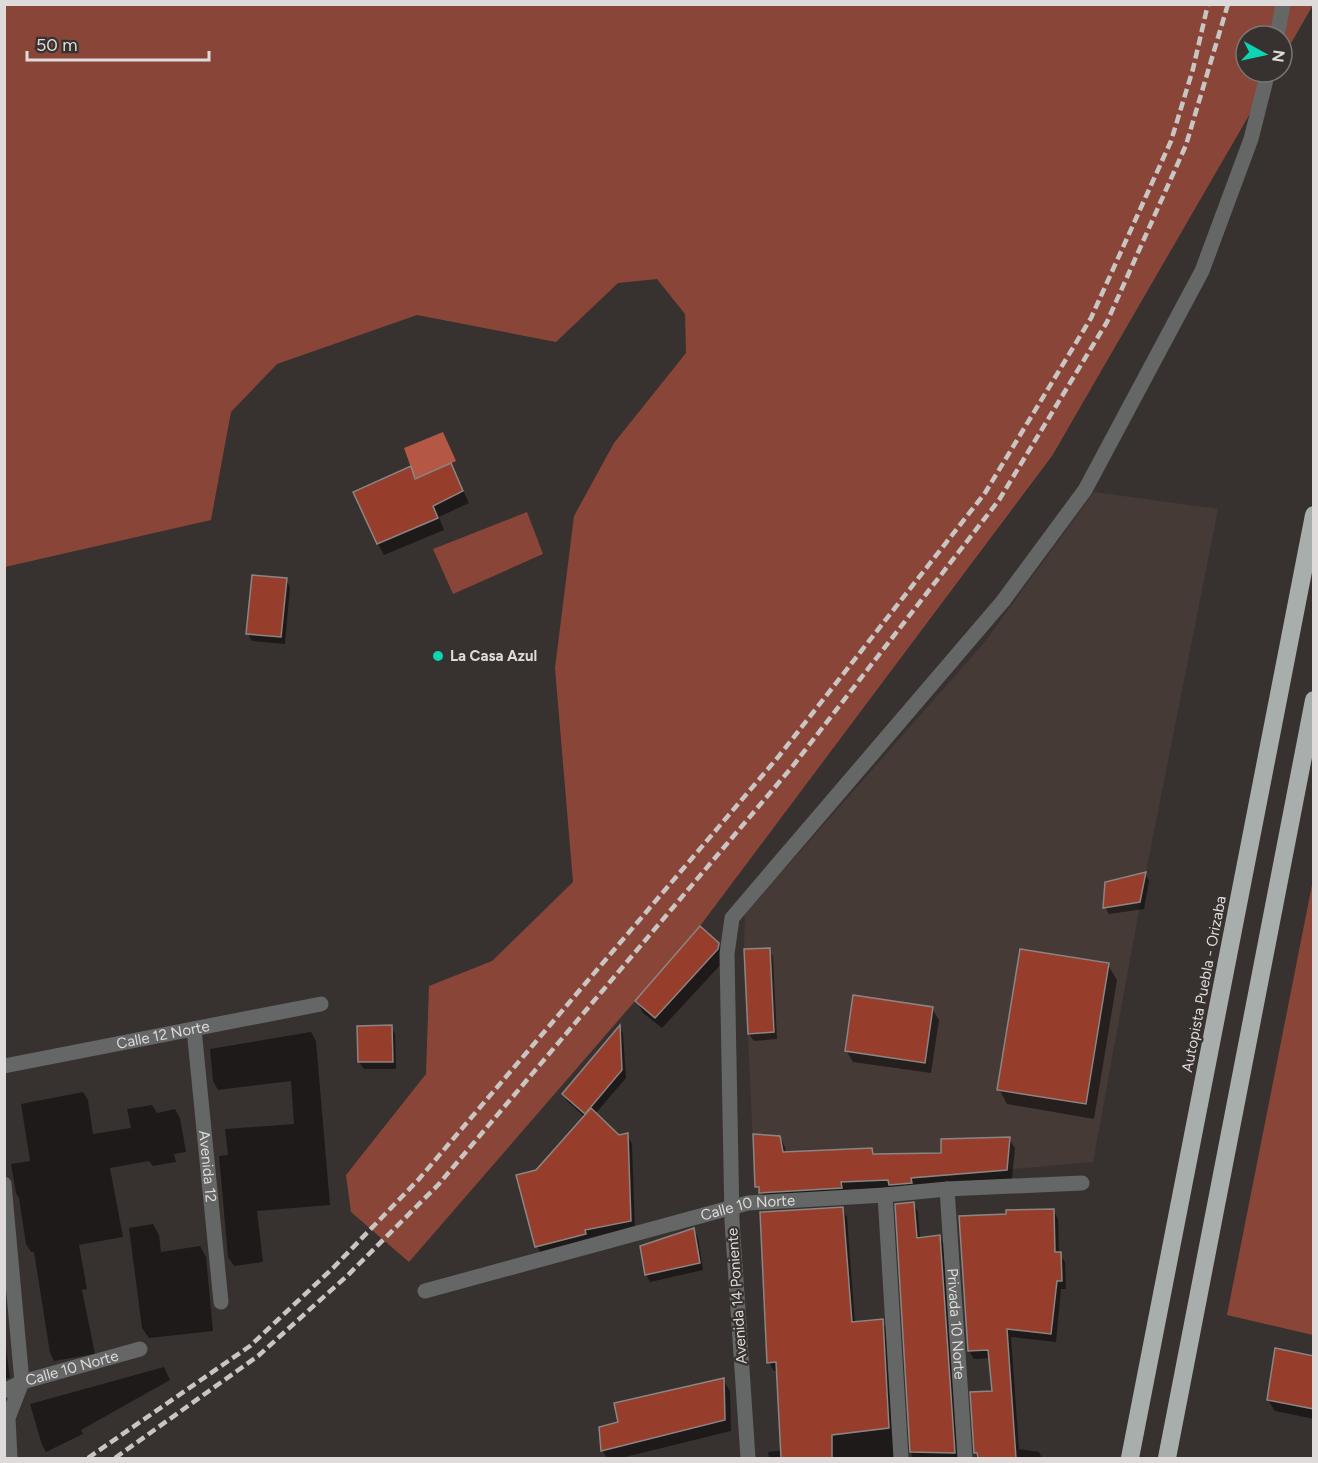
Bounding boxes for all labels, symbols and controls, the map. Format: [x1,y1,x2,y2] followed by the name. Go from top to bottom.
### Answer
[27,24,208,62] scale bar
[1234,24,1294,84] north arrow
[36,34,78,56] text: 50 m
[1268,49,1289,63] text: N
[450,647,537,665] place label: La Casa Azul
[431,649,445,663] marker: La Casa Azul
[1178,894,1230,1074] street label: Autopista Puebla - Orizaba
[115,1017,211,1053] street label: Calle 12 Norte
[195,1129,220,1203] street label: Avenida 12
[699,1191,796,1224] street label: Calle 10 Norte
[723,1227,751,1365] street label: Avenida 14 Poniente
[943,1267,969,1380] street label: Privada 10 Norte
[23,1346,121,1390] street label: Calle 10 Norte

